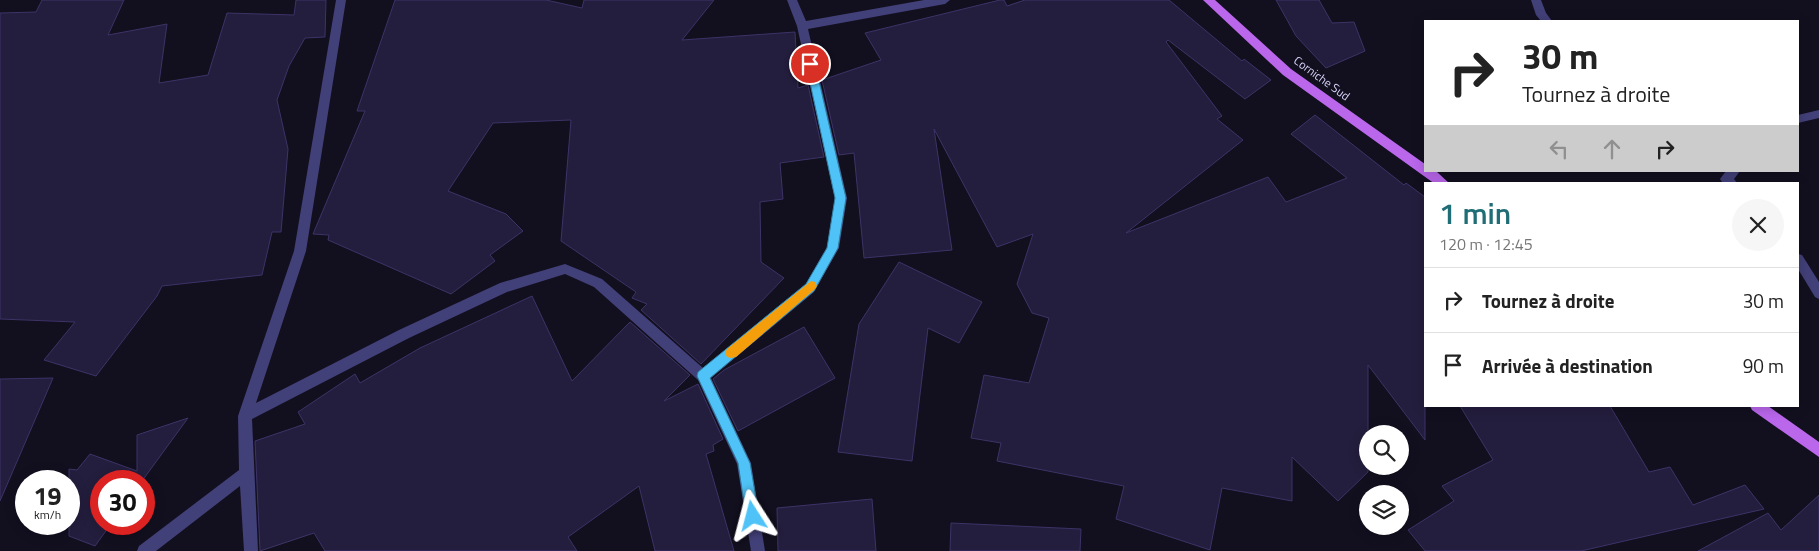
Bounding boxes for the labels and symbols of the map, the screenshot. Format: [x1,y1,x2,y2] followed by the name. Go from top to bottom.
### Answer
[789,43,831,85] pin
[1290,51,1354,105] street label: Corniche Sud
[90,470,155,535] speed limit sign: 30
[726,489,778,541] position arrow

